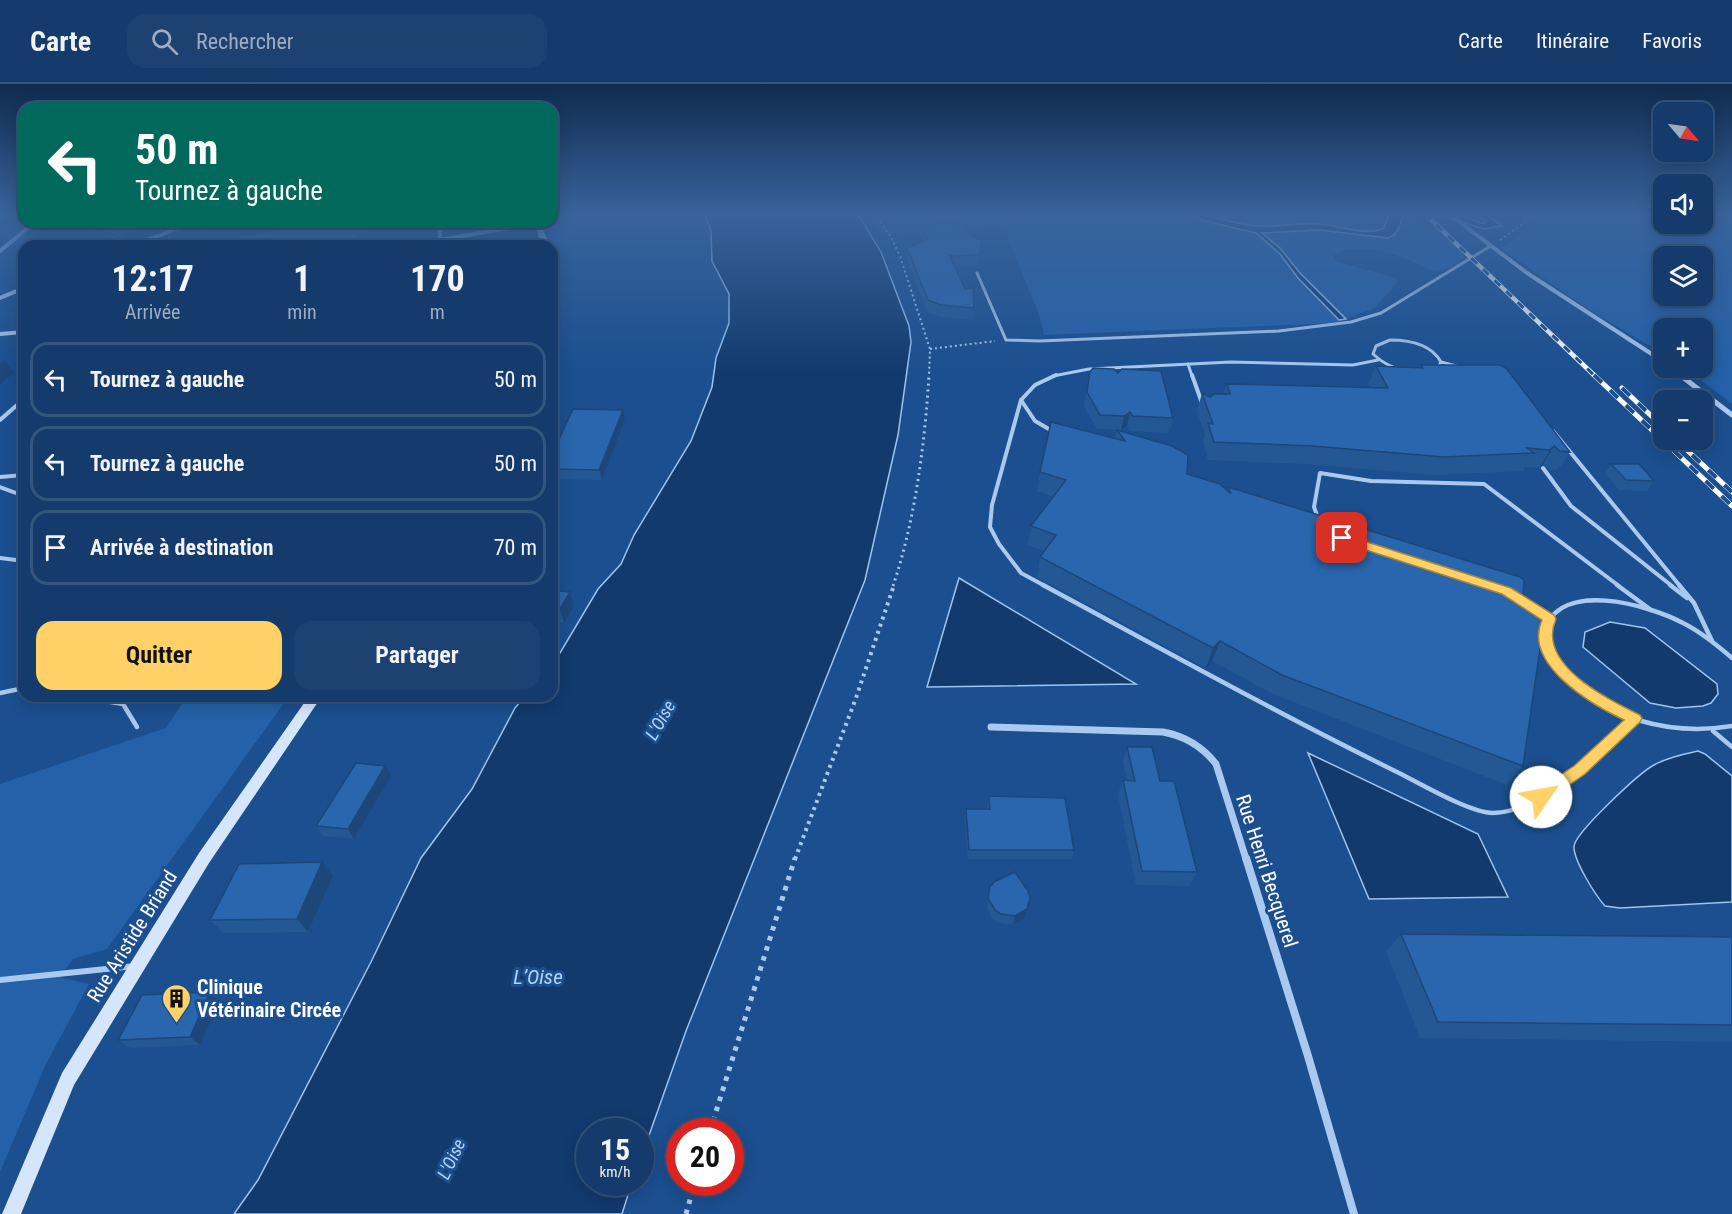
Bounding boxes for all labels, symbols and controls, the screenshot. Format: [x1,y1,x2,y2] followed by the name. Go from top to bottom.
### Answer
[127,14,547,68] search box
[30,25,91,58] text: Carte
[148,25,181,58] icon: search
[196,29,293,54] text: Rechercher
[1458,29,1503,53] text: Carte
[1536,29,1609,53] text: Itinéraire
[1642,29,1702,53] text: Favoris
[1653,102,1713,162] north arrow
[1653,102,1713,450] map controls
[135,125,218,174] text: 50 m
[36,126,114,204] icon: left
[1653,174,1713,234] button: sound
[135,175,323,207] text: Tournez à gauche
[1653,246,1713,306] button: layers
[111,258,194,300] text: 12:17
[293,258,311,300] text: 1
[410,258,465,300] text: 170
[125,300,180,324] text: Arrivée
[287,300,317,324] text: min
[430,300,445,324] text: m
[1653,318,1713,378] button: +
[39,363,72,396] icon: left
[90,367,244,392] text: Tournez à gauche
[494,367,537,392] text: 50 m
[1653,390,1713,450] button: −
[39,447,72,480] icon: left
[90,451,244,476] text: Tournez à gauche
[494,451,537,476] text: 50 m
[1316,512,1367,563] pin
[1325,521,1358,554] icon: arrive
[39,531,72,564] icon: arrive
[90,535,274,560] text: Arrivée à destination
[494,535,537,560] text: 70 m
[36,621,282,690] button: Quitter
[294,621,540,690] button: Partager
[641,697,679,743] water label: L'Oise
[1509,765,1573,829] position arrow
[1231,791,1303,951] street label: Rue Henri Becquerel
[82,866,182,1006] street label: Rue Aristide Briand
[513,965,563,989] water label: L’Oise
[197,975,341,1022] place label: Clinique Vétérinaire Circée
[160,982,192,1024] building icon: Clinique Vétérinaire Circée
[666,1118,744,1196] speed limit sign: 20
[600,1132,630,1167] text: 15
[433,1136,469,1182] water label: L'Oise
[600,1163,630,1181] text: km/h

